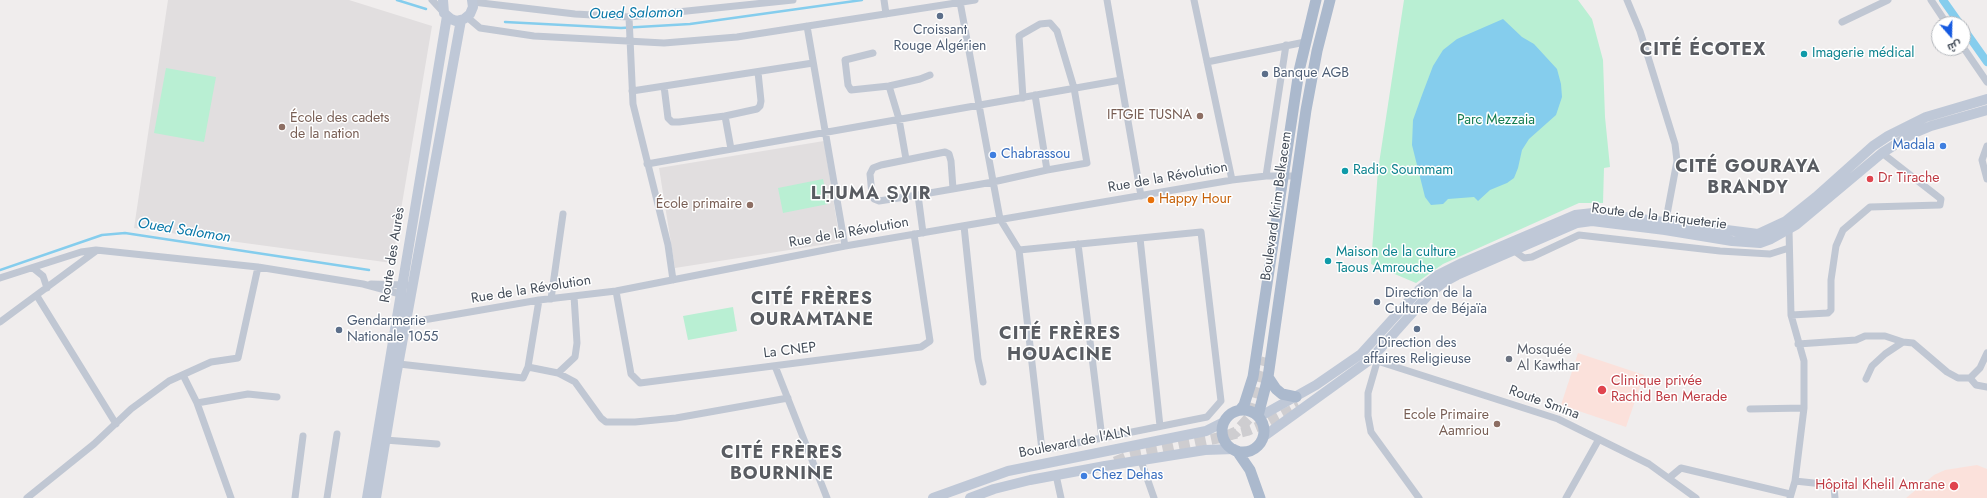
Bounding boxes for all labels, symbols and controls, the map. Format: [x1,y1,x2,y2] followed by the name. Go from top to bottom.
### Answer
[589,4,683,24] water label: Oued Salomon
[935,11,945,21] marker: Croissant Rouge Algérien
[1931,16,1971,56] north arrow
[894,23,986,56] place label: Croissant Rouge Algérien
[1945,36,1964,56] text: ش
[1640,40,1766,62] district label: CITÉ ÉCOTEX
[1812,46,1915,62] place label: Imagerie médical
[1799,49,1809,59] marker: Imagerie médical
[1273,66,1349,82] place label: Banque AGB
[1260,69,1270,79] marker: Banque AGB
[1107,108,1192,124] place label: IFTGIE TUSNA
[290,111,389,144] place label: École des cadets de la nation
[1195,111,1205,121] marker: IFTGIE TUSNA
[1457,113,1535,129] park label: Parc Mezzaia
[277,122,287,132] marker: École des cadets de la nation
[1258,130,1296,282] street label: Boulevard Krim Belkacem
[1892,138,1935,154] place label: Madala
[1938,141,1948,151] marker: Madala
[1001,147,1070,163] place label: Chabrassou
[988,150,998,160] marker: Chabrassou
[1675,157,1821,200] district label: CITÉ GOURAYA BRANDY
[1107,159,1229,197] street label: Rue de la Révolution
[1353,163,1453,179] place label: Radio Soummam
[1340,166,1350,176] marker: Radio Soummam
[1878,171,1939,187] place label: Dr Tirache
[1865,174,1875,184] marker: Dr Tirache
[812,184,930,206] district label: LḤUMA ṢƔIR
[1159,192,1232,208] place label: Happy Hour
[1146,195,1156,205] marker: Happy Hour
[656,197,742,213] place label: École primaire
[745,200,755,210] marker: École primaire
[1590,200,1728,234] street label: Route de la Briqueterie
[377,206,409,304] street label: Route des Aurès
[788,214,910,252] street label: Rue de la Révolution
[136,215,232,247] water label: Oued Salomon
[1336,245,1456,278] place label: Maison de la culture Taous Amrouche
[1323,256,1333,266] marker: Maison de la culture Taous Amrouche
[470,272,592,308] street label: Rue de la Révolution
[1385,286,1487,318] place label: Direction de la Culture de Béjaïa
[750,289,874,332] district label: CITÉ FRÈRES OURAMTANE
[1372,297,1382,307] marker: Direction de la Culture de Béjaïa
[347,314,438,346] place label: Gendarmerie Nationale 1055
[999,324,1121,366] district label: CITÉ FRÈRES HOUACINE
[1412,324,1422,334] marker: Direction des affaires Religieuse
[334,325,344,335] marker: Gendarmerie Nationale 1055
[1363,336,1471,368] place label: Direction des affaires Religieuse
[763,339,817,363] street label: La CNEP
[1517,343,1580,376] place label: Mosquée Al Kawthar
[1504,354,1514,364] marker: Mosquée Al Kawthar
[1611,374,1727,406] place label: Clinique privée Rachid Ben Merade
[1506,382,1582,424] street label: Route Smina
[1596,384,1608,396] marker: Clinique privée Rachid Ben Merade
[1403,408,1489,440] place label: Ecole Primaire Aamriou
[1492,419,1502,429] marker: Ecole Primaire Aamriou
[1018,424,1132,462] street label: Boulevard de l'ALN
[721,443,843,486] district label: CITÉ FRÈRES BOURNINE
[1092,468,1163,484] place label: Chez Dehas
[1079,471,1089,481] marker: Chez Dehas
[1815,478,1945,494] place label: Hôpital Khelil Amrane
[1948,480,1960,492] marker: Hôpital Khelil Amrane

